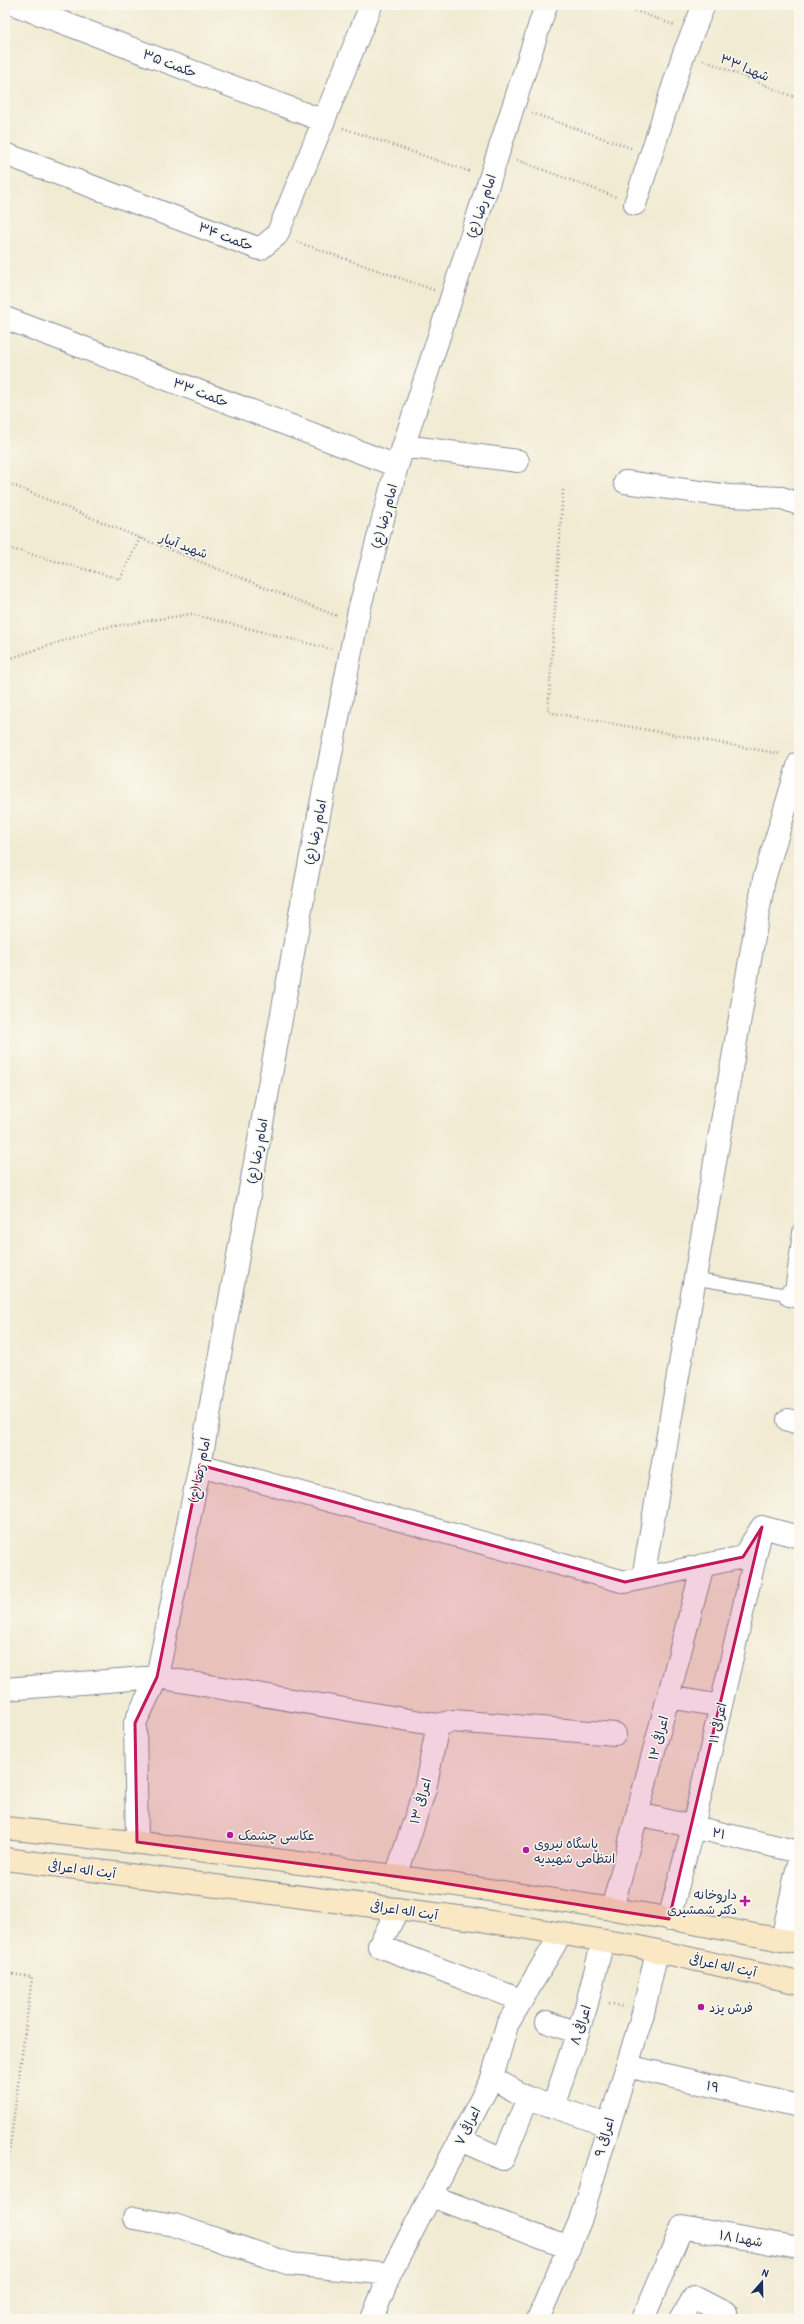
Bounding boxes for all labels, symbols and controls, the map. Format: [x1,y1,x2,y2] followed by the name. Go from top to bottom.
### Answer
[140,44,200,82] street label: حکمت ۳۵
[718,49,772,85] street label: شهدا ۳۳
[462,172,502,241] street label: امام رضا (ع)
[196,217,256,255] street label: حکمت ۳۴
[171,373,232,411] street label: حکمت ۳۳
[367,482,403,551] street label: امام رضا (ع)
[156,527,211,562] street label: شهید آبیار
[300,798,332,867] street label: امام رضا (ع)
[242,1117,274,1186] street label: امام رضا (ع)
[184,1436,216,1505] street label: امام رضا (ع)
[704,1701,730,1745] street label: اعرافی ۱۱
[643,1714,673,1762] street label: اعرافی ۱۲
[405,1776,435,1826] street label: اعرافی ۱۳
[710,1823,728,1843] street label: ۲۱
[238,1826,315,1845] place label: عکاسی چشمک
[225,1830,235,1840] marker: عکاسی چشمک
[534,1834,615,1868] place label: پاسگاه نیروی انتظامی شهیدیه
[521,1845,531,1855] marker: پاسگاه نیروی انتظامی شهیدیه
[47,1856,118,1882] street label: آیت اله اعرافی
[667,1885,737,1918] place label: داروخانه دکتر شمشیری
[369,1896,440,1924] street label: آیت اله اعرافی
[740,1896,750,1906] marker: داروخانه دکتر شمشیری
[688,1949,759,1981] street label: آیت اله اعرافی
[709,1998,753,2016] place label: فرش یزد
[696,2002,706,2012] marker: فرش یزد
[565,2003,595,2047] street label: اعرافی ۸
[705,2076,721,2096] street label: ۱۹
[450,2104,484,2148] street label: اعرافی ۷
[590,2115,618,2159] street label: اعرافی ۹
[718,2225,764,2251] street label: شهدا ۱۸
[742,2262,782,2302] north arrow
[760,2265,771,2280] text: N

